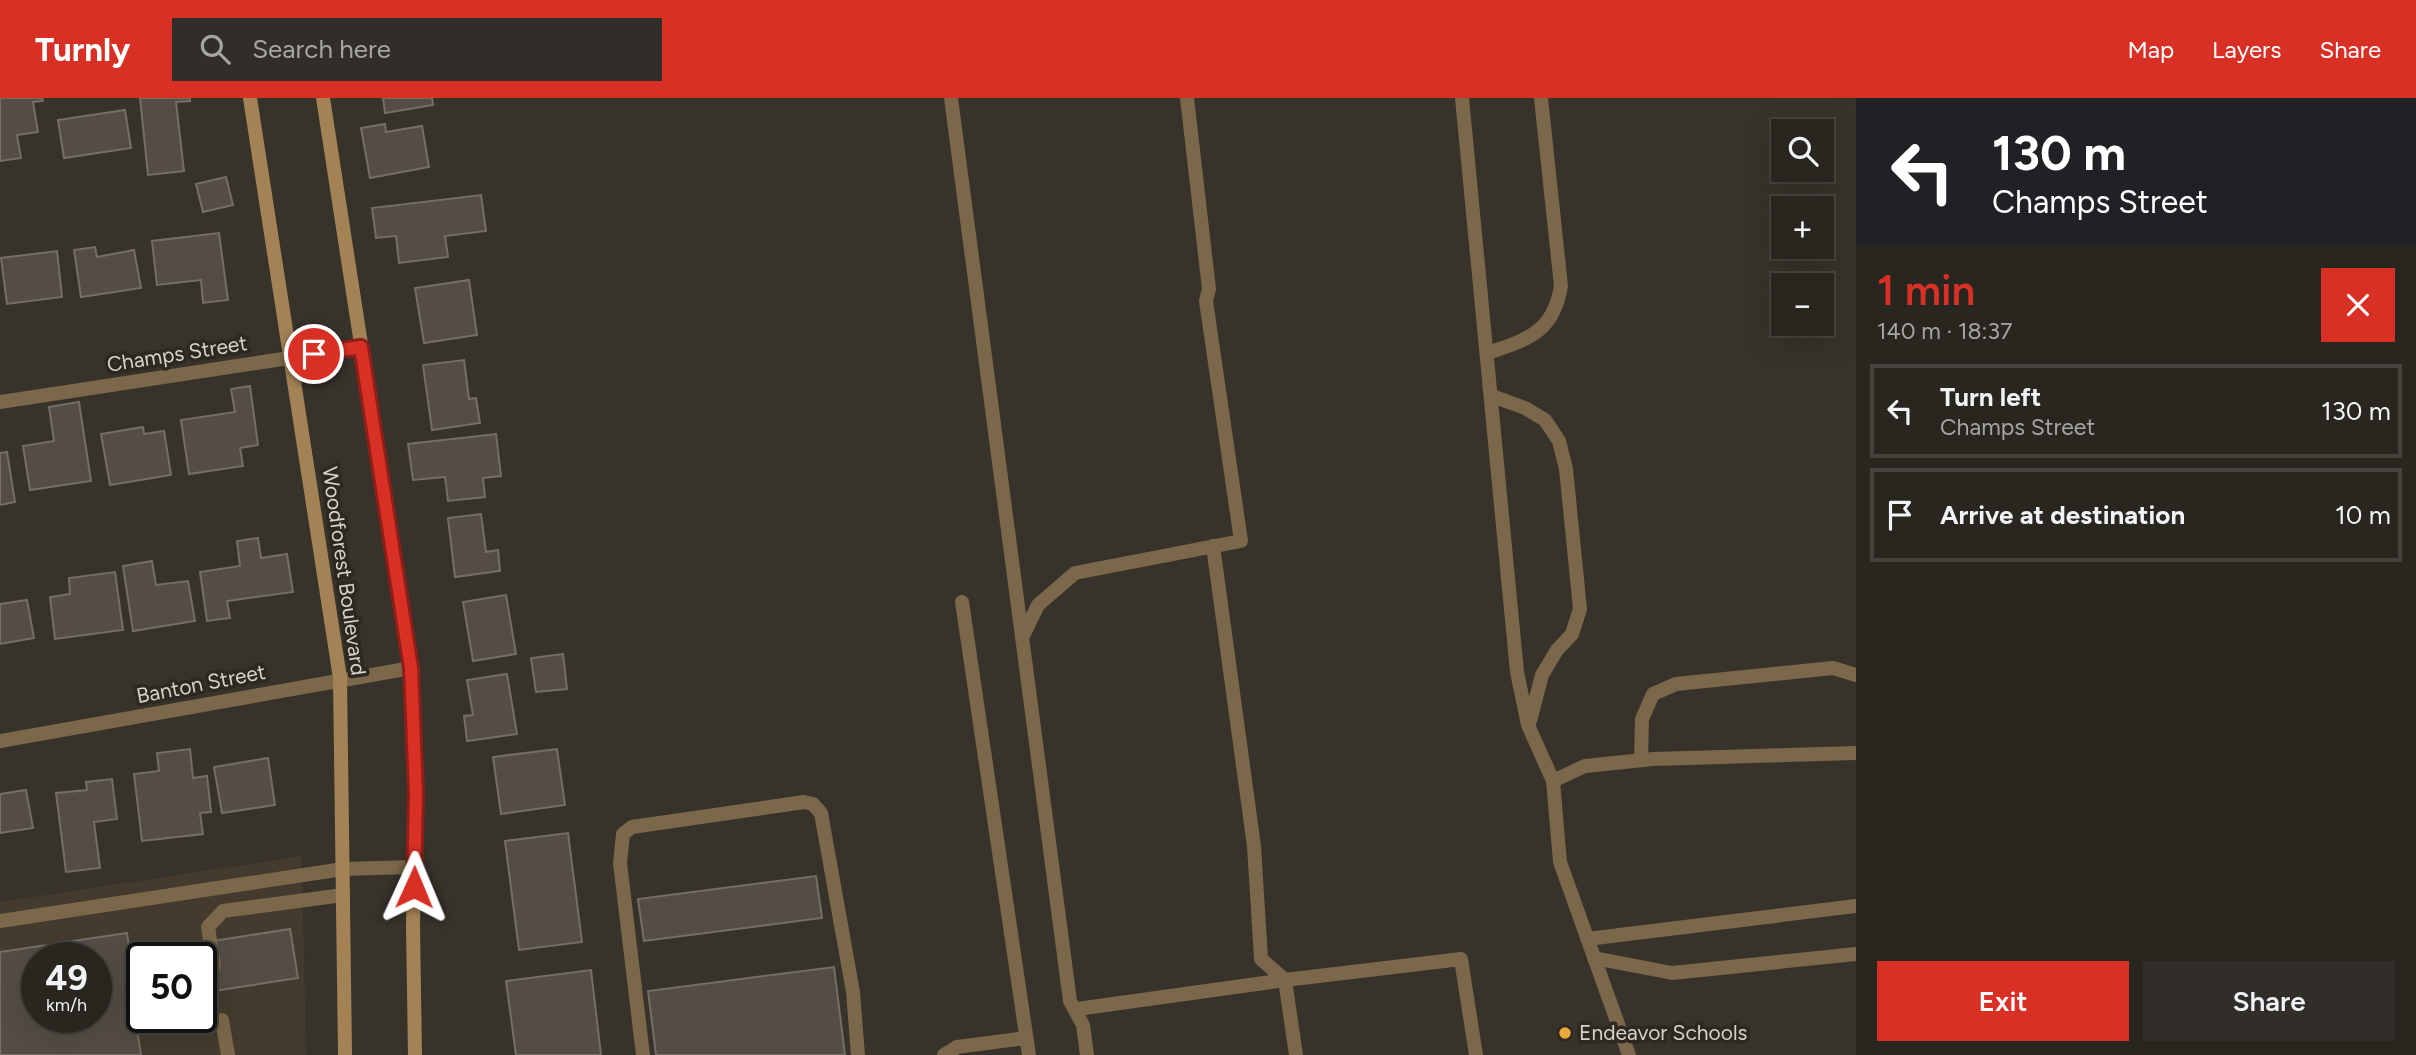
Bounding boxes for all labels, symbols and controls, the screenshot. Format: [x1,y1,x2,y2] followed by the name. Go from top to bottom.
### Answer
[172,18,662,81] search box
[35,30,130,69] text: Turnly
[196,30,234,68] icon: search
[252,33,391,65] text: Search here
[2127,35,2174,64] text: Map
[2212,35,2281,64] text: Layers
[2319,35,2381,64] text: Share
[1771,119,1834,336] map controls
[1771,119,1834,182] button: search
[1992,123,2126,182] text: 130 m
[1877,126,1968,217] icon: left
[1992,183,2208,221] text: Champs Street
[1771,196,1834,259] button: +
[1877,265,1975,316] text: 1 min
[2321,268,2395,342] button: close
[1771,273,1834,336] button: −
[1877,317,2012,345] text: 140 m · 18:37
[284,324,344,384] pin
[105,330,249,377] street label: Champs Street
[295,335,333,373] icon: arrive
[1940,381,2041,413] text: Turn left
[1881,392,1919,430] icon: left
[2321,395,2391,427] text: 130 m
[1940,413,2095,441] text: Champs Street
[317,465,372,677] street label: Woodforest Boulevard
[1881,496,1919,534] icon: arrive
[1940,499,2185,531] text: Arrive at destination
[2335,499,2391,531] text: 10 m
[134,659,268,708] street label: Banton Street
[377,850,451,924] position arrow
[126,942,217,1033] speed limit sign: 50
[45,957,88,999] text: 49
[1877,961,2129,1041] button: Exit
[2143,961,2395,1041] button: Share
[46,994,87,1016] text: km/h
[1579,1020,1747,1045] place label: Endeavor Schools
[1557,1025,1573,1041] marker: Endeavor Schools

